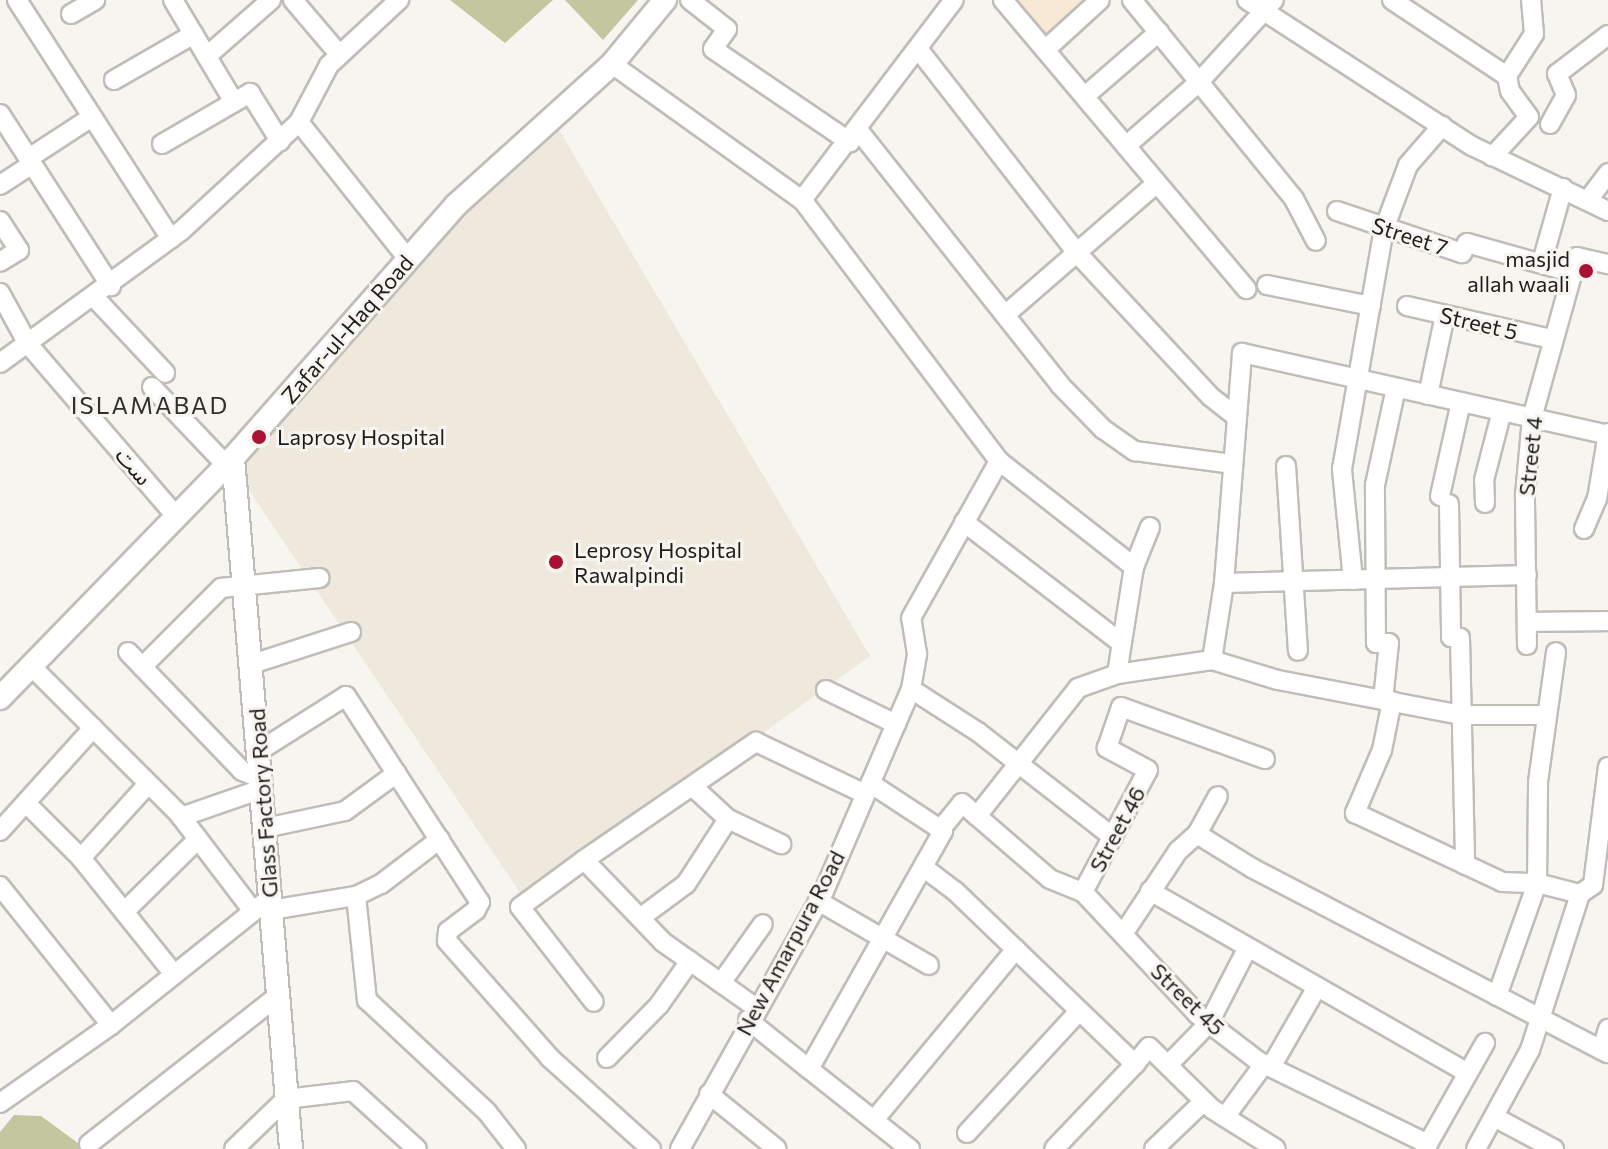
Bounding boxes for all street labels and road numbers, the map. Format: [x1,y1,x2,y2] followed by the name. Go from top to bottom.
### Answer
[1369,211,1451,261] street label: Street 7
[275,249,419,409] street label: Zafar-ul-Haq Road
[1438,301,1520,345] street label: Street 5
[1513,415,1547,497] street label: Street 4
[110,442,158,490] street label: ست
[243,707,283,899] street label: Glass Factory Road
[1084,782,1150,876] street label: Street 46
[730,846,850,1040] street label: New Amarpura Road
[1146,957,1230,1041] street label: Street 45

